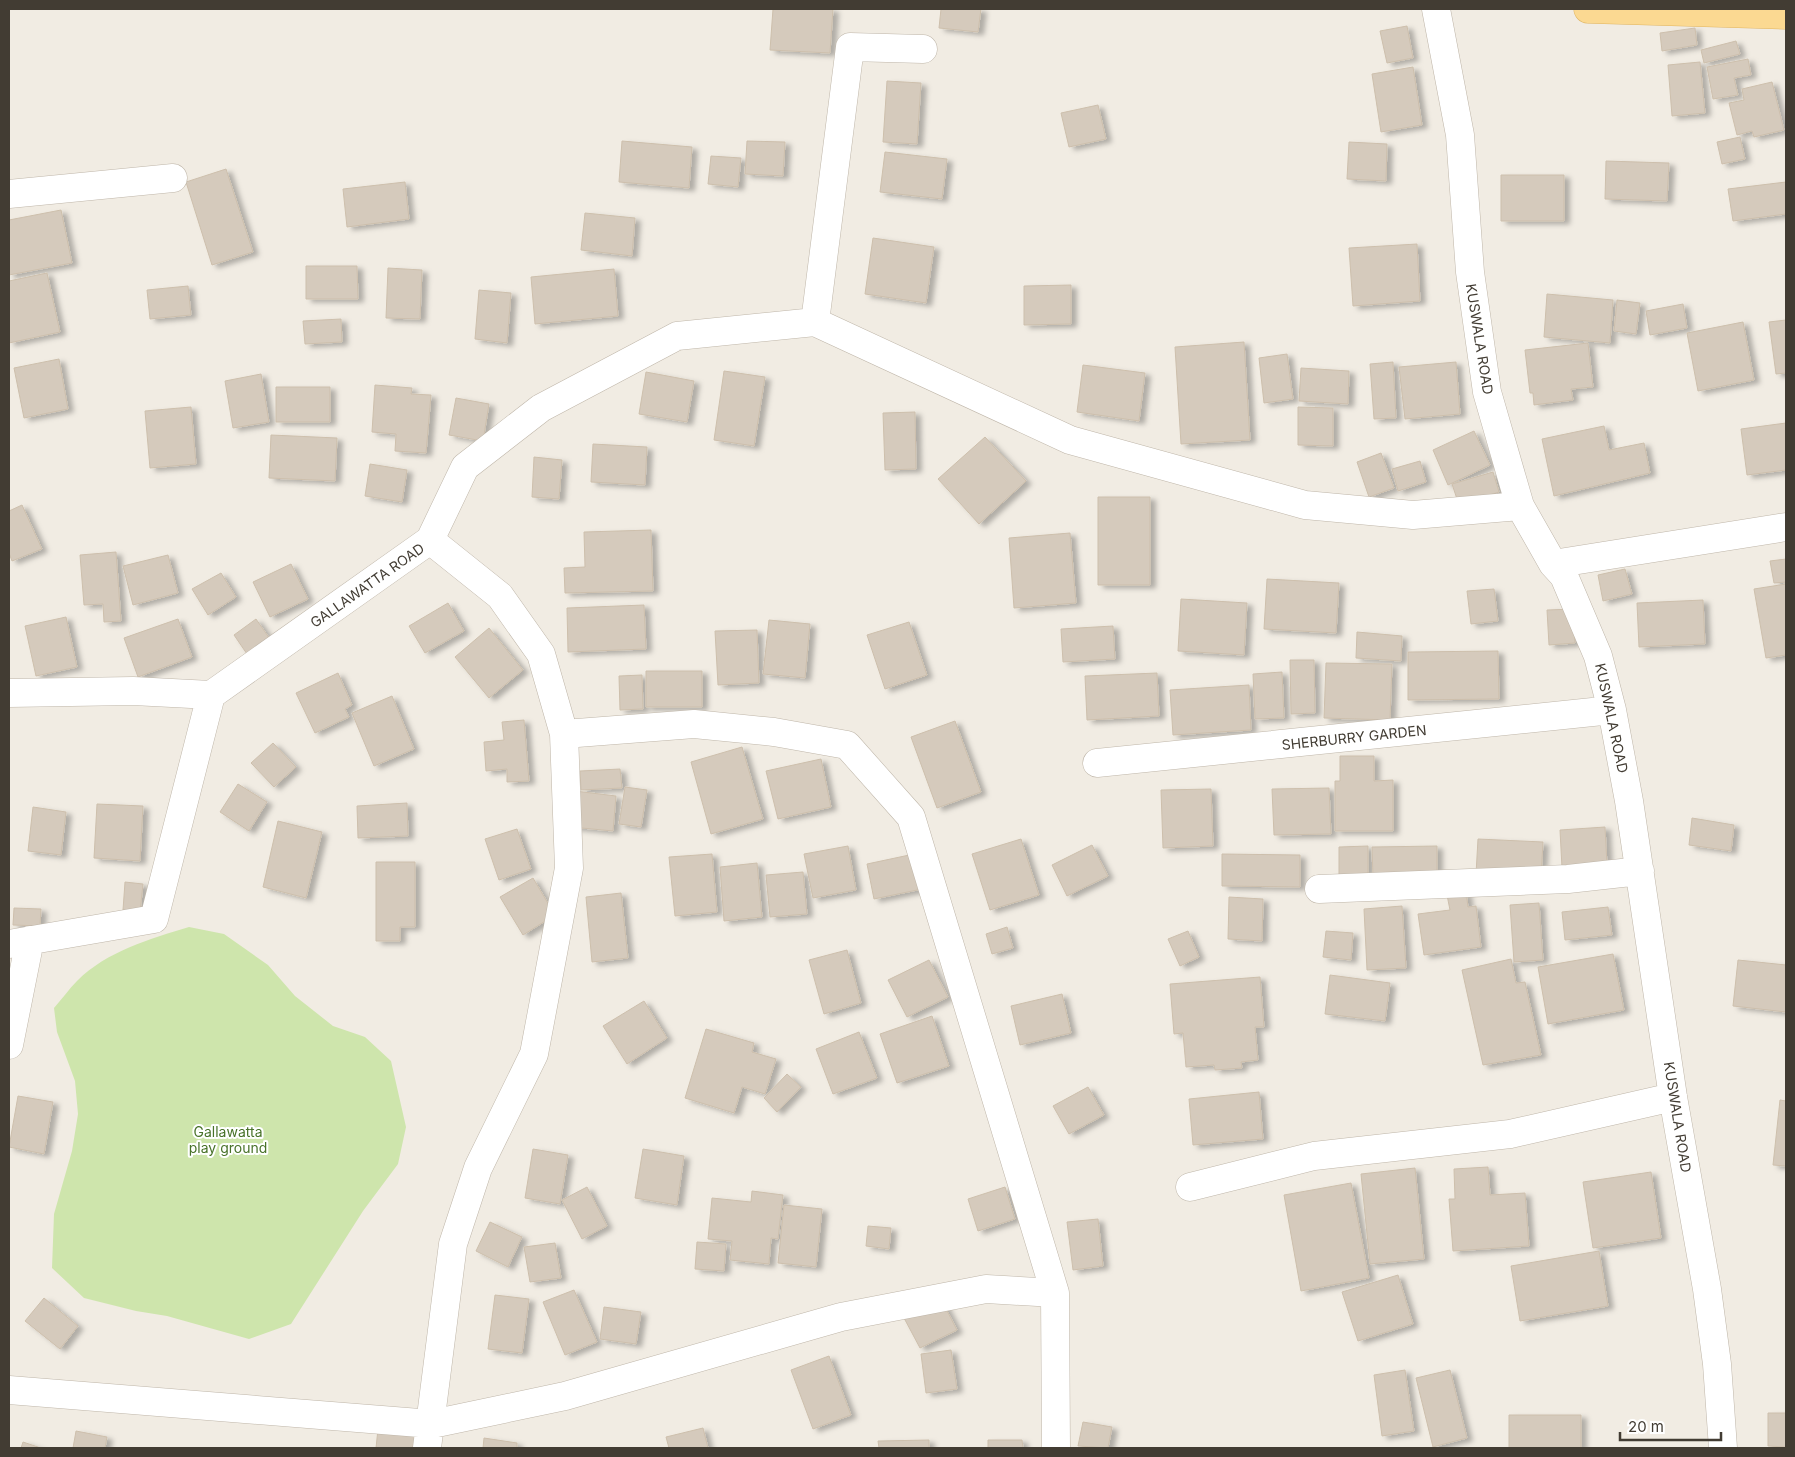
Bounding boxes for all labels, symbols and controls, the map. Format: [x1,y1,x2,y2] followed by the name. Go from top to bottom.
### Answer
[1463,282,1497,396] street label: KUSWALA ROAD
[307,539,427,631] street label: GALLAWATTA ROAD
[1592,661,1632,775] street label: KUSWALA ROAD
[1281,721,1427,753] street label: SHERBURRY GARDEN
[1661,1060,1695,1174] street label: KUSWALA ROAD
[189,1123,267,1156] park label: Gallawatta play ground
[1620,1410,1721,1442] scale bar
[1628,1417,1664,1436] text: 20 m

